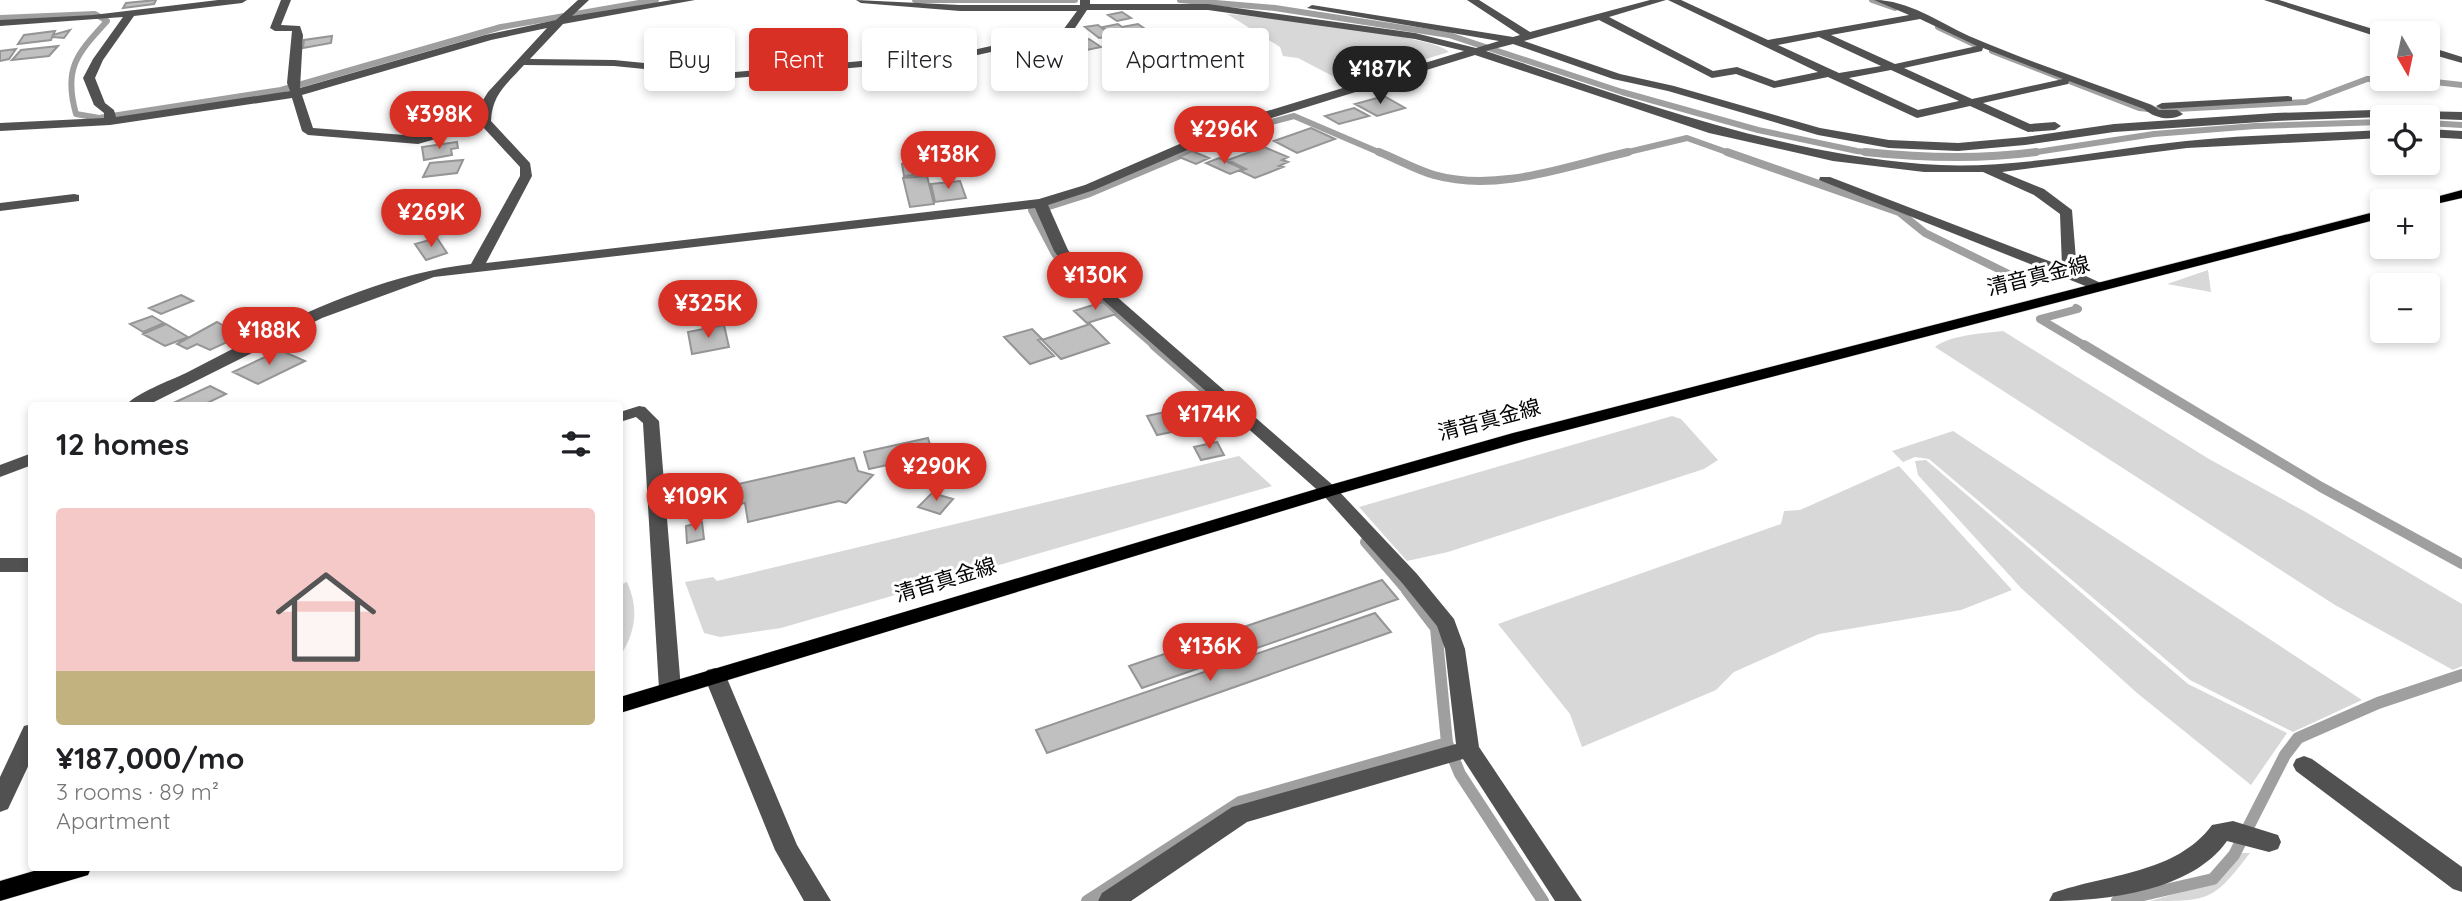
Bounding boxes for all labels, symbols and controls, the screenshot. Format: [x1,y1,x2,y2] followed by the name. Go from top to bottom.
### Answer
[2370,21,2440,91] north arrow
[2370,21,2440,343] map controls
[644,28,735,91] chip: Buy
[749,28,848,91] chip: Rent
[862,28,977,91] chip: Filters
[991,28,1088,91] chip: New
[1102,28,1269,91] chip: Apartment
[1331,46,1429,106] pin: ¥187K
[1349,54,1411,83] text: ¥187K
[390,92,488,151] pin: ¥398K
[406,99,472,128] text: ¥398K
[2370,105,2440,175] button: locate
[1175,106,1273,166] pin: ¥296K
[1190,114,1258,143] text: ¥296K
[899,132,997,191] pin: ¥138K
[917,139,979,168] text: ¥138K
[2370,189,2440,259] button: +
[382,190,480,249] pin: ¥269K
[397,197,465,226] text: ¥269K
[1984,250,2092,300] street label: 清音真金線
[1046,252,1144,312] pin: ¥130K
[1063,260,1127,289] text: ¥130K
[2370,273,2440,343] button: −
[659,280,757,340] pin: ¥325K
[674,288,742,317] text: ¥325K
[220,308,318,367] pin: ¥188K
[238,315,300,344] text: ¥188K
[1160,392,1258,451] pin: ¥174K
[1435,393,1543,445] street label: 清音真金線
[1178,399,1240,428] text: ¥174K
[56,425,189,463] text: 12 homes
[557,425,595,463] icon: filters
[887,444,985,503] pin: ¥290K
[901,451,971,480] text: ¥290K
[646,474,744,533] pin: ¥109K
[663,481,727,510] text: ¥109K
[891,551,999,607] street label: 清音真金線
[263,554,389,680] icon: home
[1161,624,1259,683] pin: ¥136K
[1179,631,1241,660] text: ¥136K
[56,739,245,777] text: ¥187,000/mo
[56,777,219,806] text: 3 rooms · 89 m²
[56,806,170,835] text: Apartment

